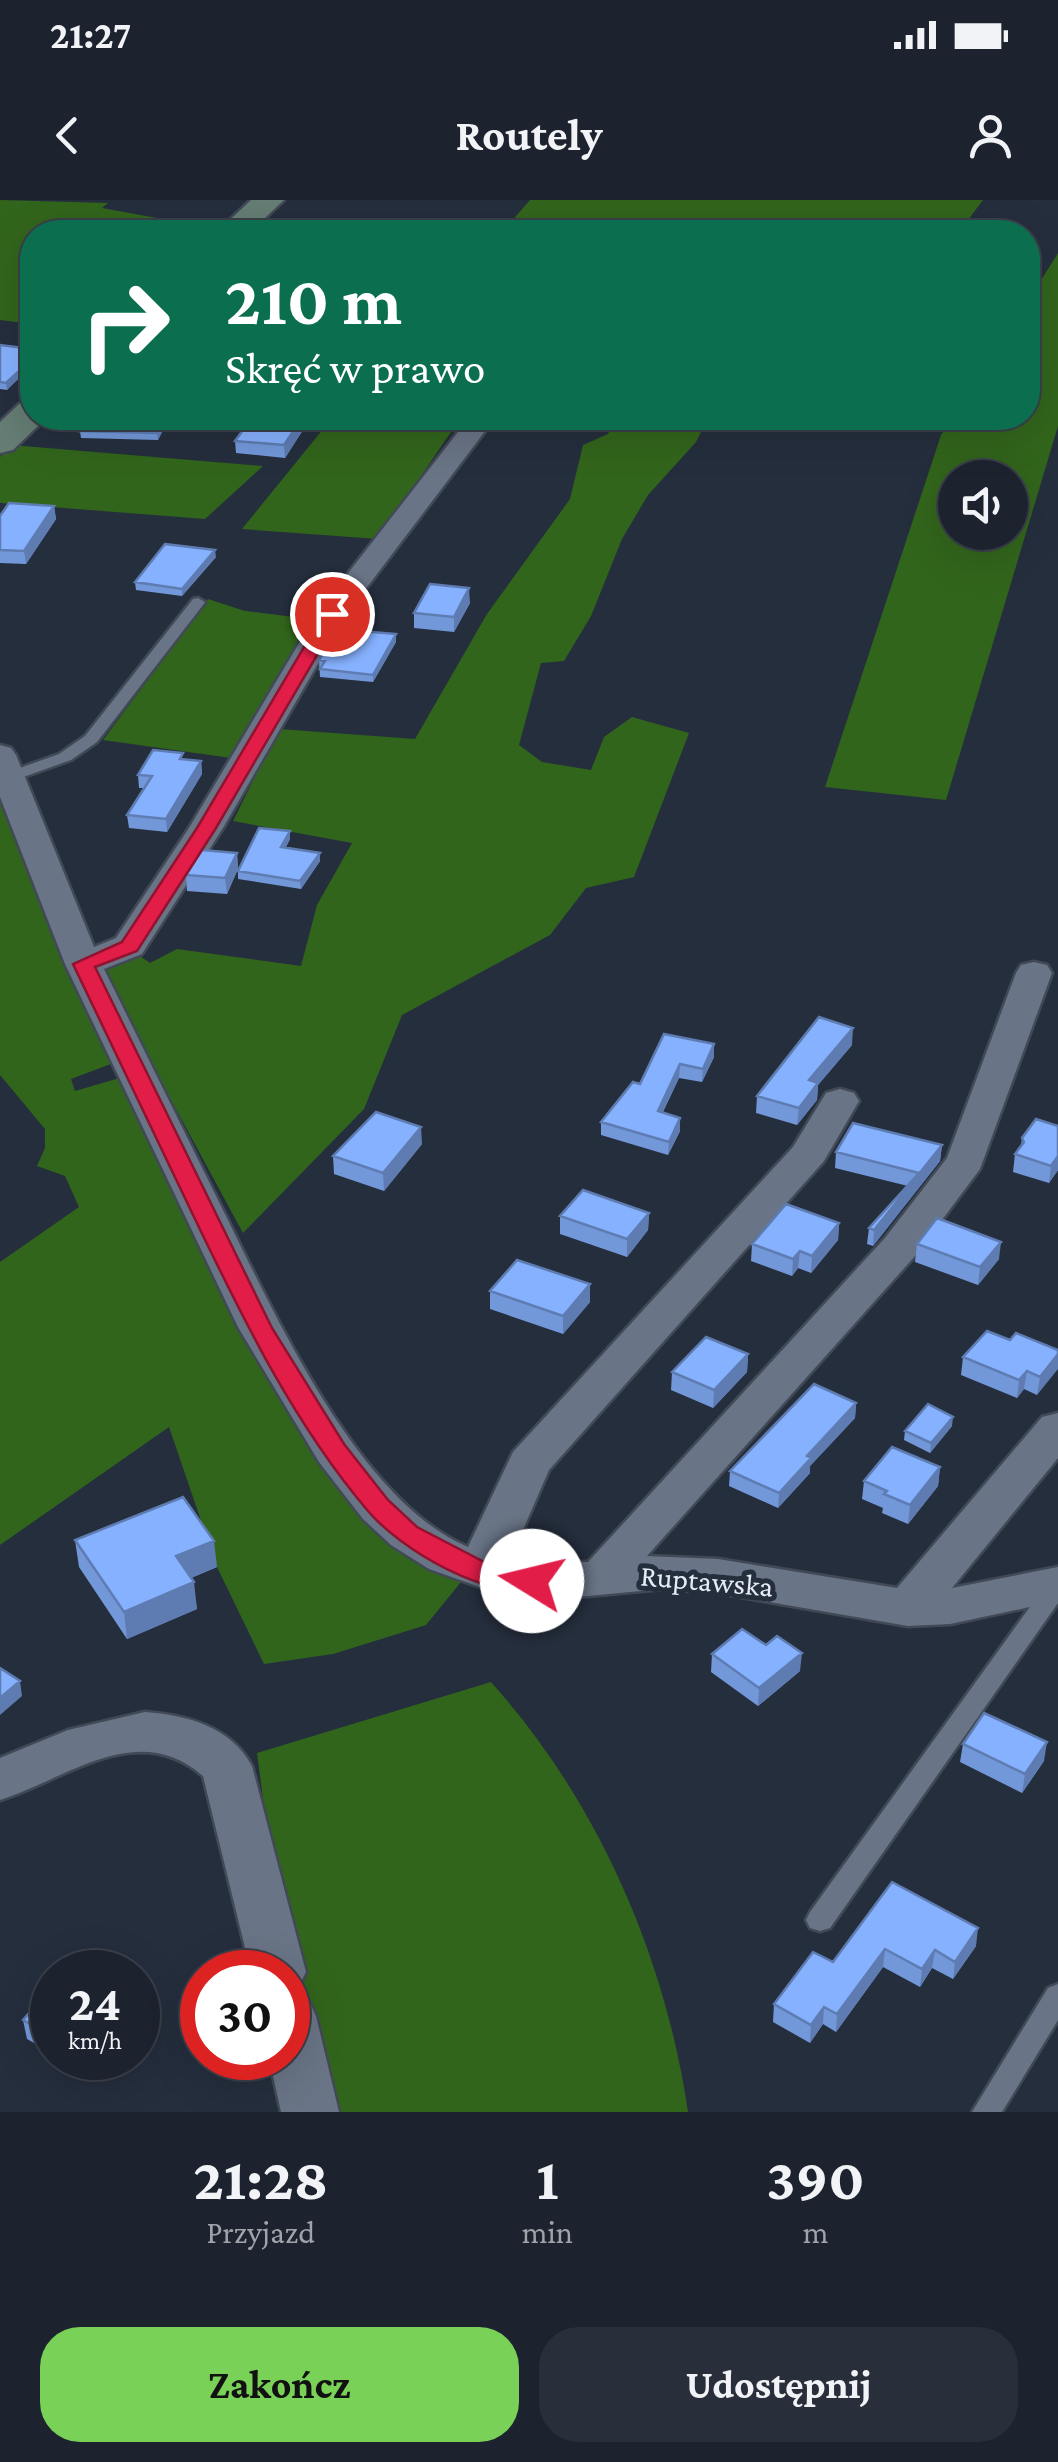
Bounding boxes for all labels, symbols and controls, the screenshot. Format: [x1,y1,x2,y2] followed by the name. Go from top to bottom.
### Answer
[50,14,131,56] text: 21:27
[40,108,95,163] icon: back
[963,108,1018,163] icon: person
[455,110,603,160] text: Routely
[60,260,190,390] icon: right
[225,261,402,339] text: 210 m
[225,343,485,393] text: Skręć w prawo
[938,460,1028,550] map controls
[938,460,1028,550] button: sound
[290,572,375,657] pin
[305,587,360,642] icon: arrive
[480,1529,584,1633] position arrow
[639,1558,775,1604] street label: Ruptawska
[180,1950,310,2080] speed limit sign: 30
[69,1975,121,2031] text: 24
[68,2027,122,2054] text: km/h
[193,2145,328,2212] text: 21:28
[536,2145,559,2212] text: 1
[766,2145,865,2212] text: 390
[207,2214,315,2250] text: Przyjazd
[522,2214,573,2250] text: min
[803,2214,828,2250] text: m
[40,2327,519,2442] button: Zakończ
[539,2327,1018,2442] button: Udostępnij

